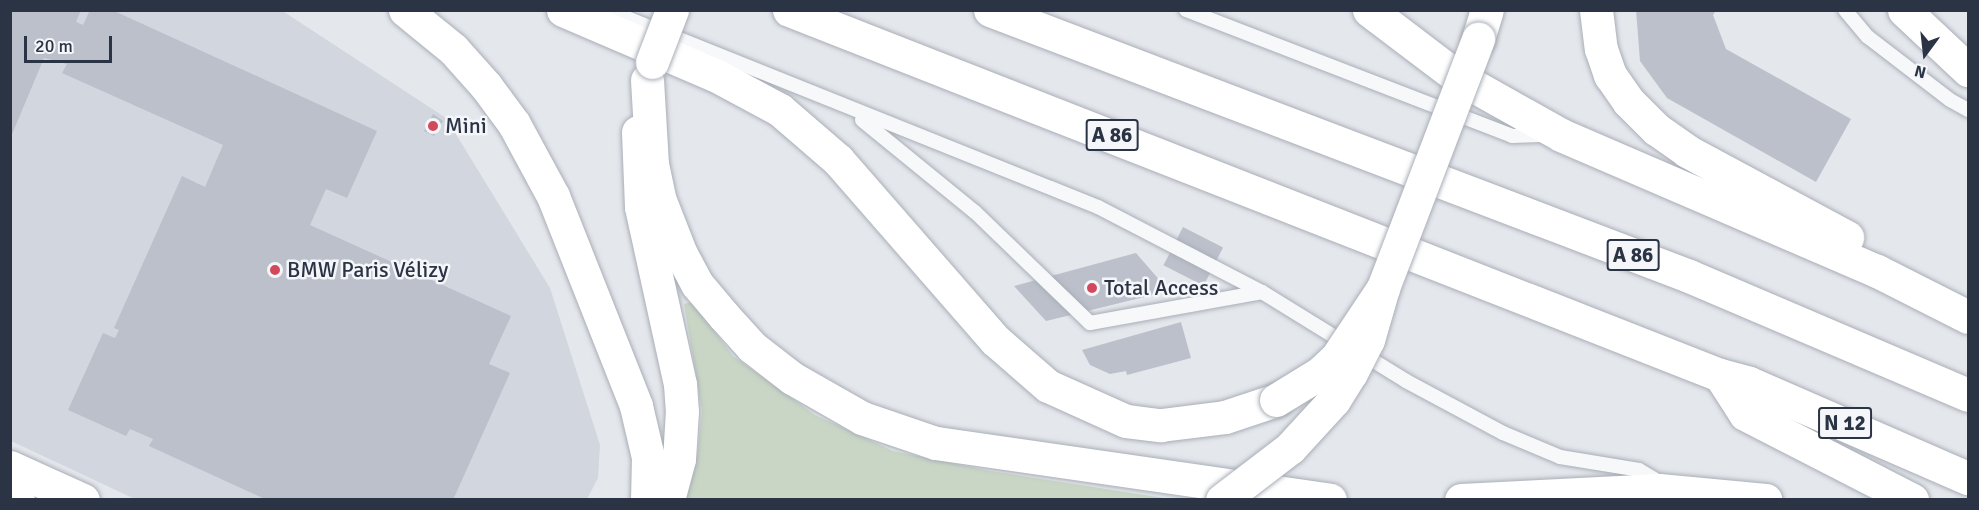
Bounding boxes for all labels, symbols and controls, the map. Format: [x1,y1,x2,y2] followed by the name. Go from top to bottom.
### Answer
[27,24,116,62] scale bar
[1895,24,1955,84] north arrow
[35,35,73,57] text: 20 m
[1912,60,1928,82] text: N
[445,113,487,139] place label: Mini
[1085,117,1139,153] road number: A 86
[426,119,440,133] marker: Mini
[1606,237,1660,273] road number: A 86
[287,257,448,283] place label: BMW Paris Vélizy
[268,263,282,277] marker: BMW Paris Vélizy
[1104,275,1218,301] place label: Total Access
[1085,281,1099,295] marker: Total Access
[1818,405,1872,441] road number: N 12

